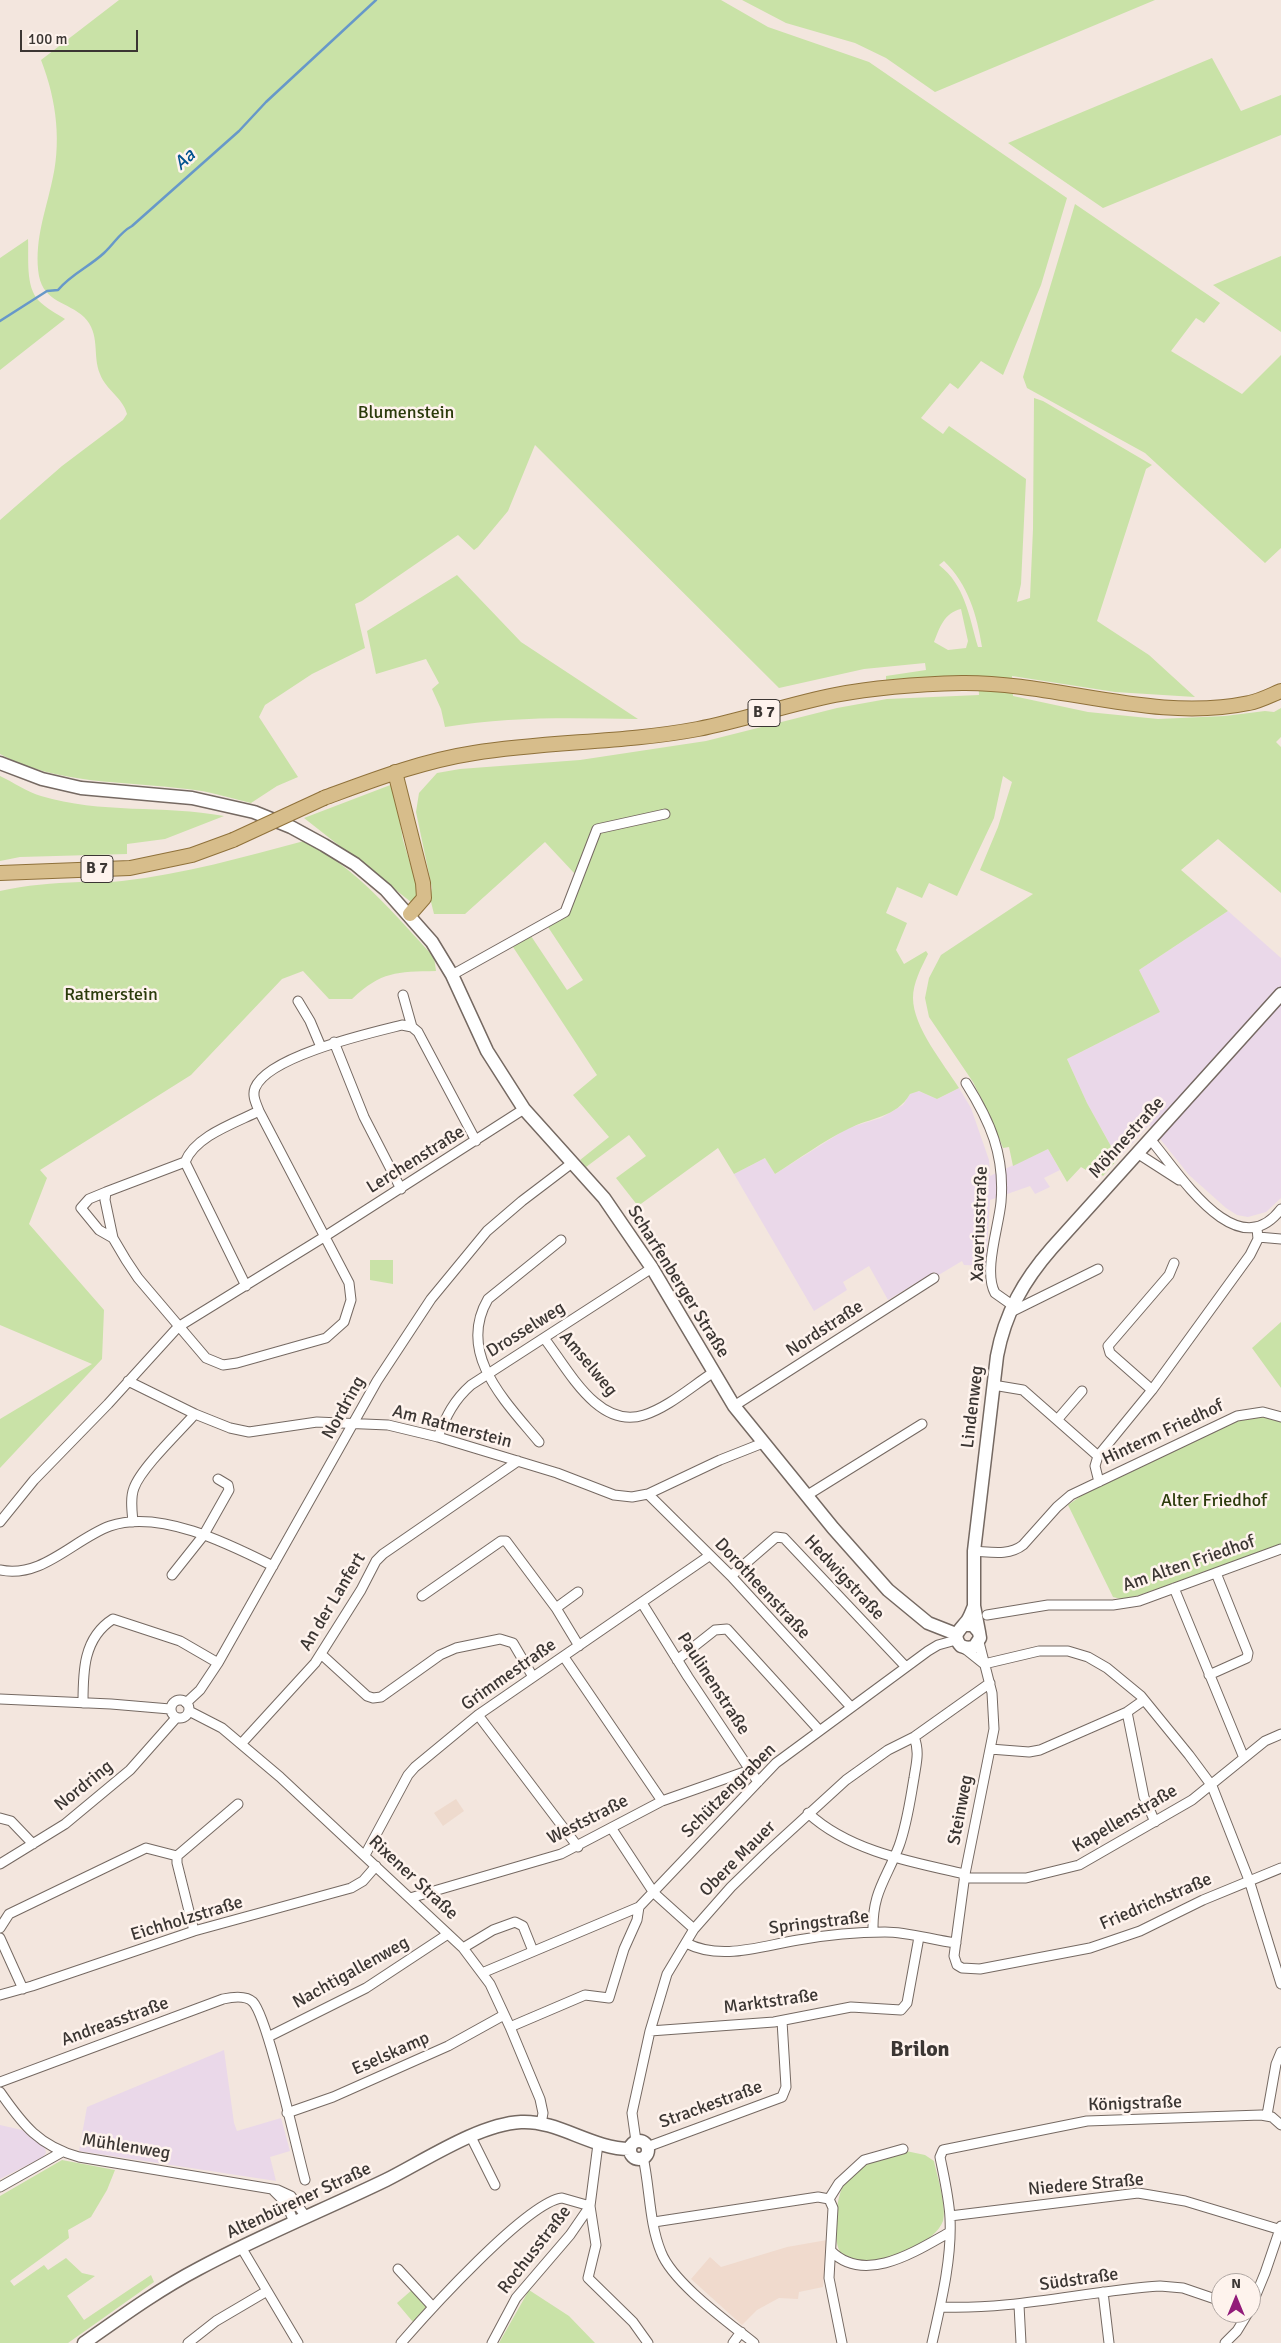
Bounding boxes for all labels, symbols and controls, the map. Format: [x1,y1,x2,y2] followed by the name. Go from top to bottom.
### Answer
[22,20,140,52] scale bar
[28,30,68,48] text: 100 m
[169,144,201,176] water label: Aa
[358,402,454,424] park label: Blumenstein
[748,700,780,726] road number: B 7
[81,856,113,882] road number: B 7
[64,984,158,1006] park label: Ratmerstein
[1085,1093,1169,1183] street label: Möhnestraße
[363,1121,469,1199] street label: Lerchenstraße
[967,1166,993,1282] street label: Xaveriusstraße
[622,1202,734,1362] street label: Scharfenberger Straße
[782,1296,868,1362] street label: Nordstraße
[483,1297,569,1363] street label: Drosselweg
[554,1327,622,1401] street label: Amselweg
[957,1364,989,1450] street label: Lindenweg
[318,1373,370,1443] street label: Nordring
[1099,1395,1227,1471] street label: Hinterm Friedhof
[390,1401,514,1453] street label: Am Ratmerstein
[1161,1490,1267,1512] park label: Alter Friedhof
[799,1531,889,1625] street label: Hedwigstraße
[1120,1531,1258,1597] street label: Am Alten Friedhof
[710,1534,814,1644] street label: Dorotheenstraße
[295,1549,371,1655] street label: An der Lanfert
[672,1629,754,1739] street label: Paulinenstraße
[457,1634,561,1716] street label: Grimmestraße
[677,1739,781,1843] street label: Schützengraben
[50,1756,118,1816] street label: Nordring
[944,1773,978,1847] street label: Steinweg
[1069,1780,1181,1858] street label: Kapellenstraße
[544,1790,632,1850] street label: Weststraße
[695,1816,781,1902] street label: Obere Mauer
[364,1831,462,1925] street label: Rixener Straße
[1097,1869,1215,1935] street label: Friedrichstraße
[128,1892,246,1946] street label: Eichholzstraße
[768,1906,870,1940] street label: Springstraße
[289,1932,413,2014] street label: Nachtigallenweg
[722,1985,820,2019] street label: Marktstraße
[58,1993,172,2051] street label: Andreasstraße
[349,2027,433,2081] street label: Eselskamp
[890,2037,950,2063] district label: Brilon
[657,2076,765,2134] street label: Strackestraße
[1088,2092,1182,2116] street label: Königstraße
[80,2129,172,2165] street label: Mühlenweg
[223,2158,375,2244] street label: Altenbürener Straße
[1027,2169,1145,2201] street label: Niedere Straße
[494,2202,576,2298] street label: Rochusstraße
[1038,2264,1120,2296] street label: Südstraße
[1211,2273,1261,2323] north arrow
[1231,2275,1241,2292] text: N

